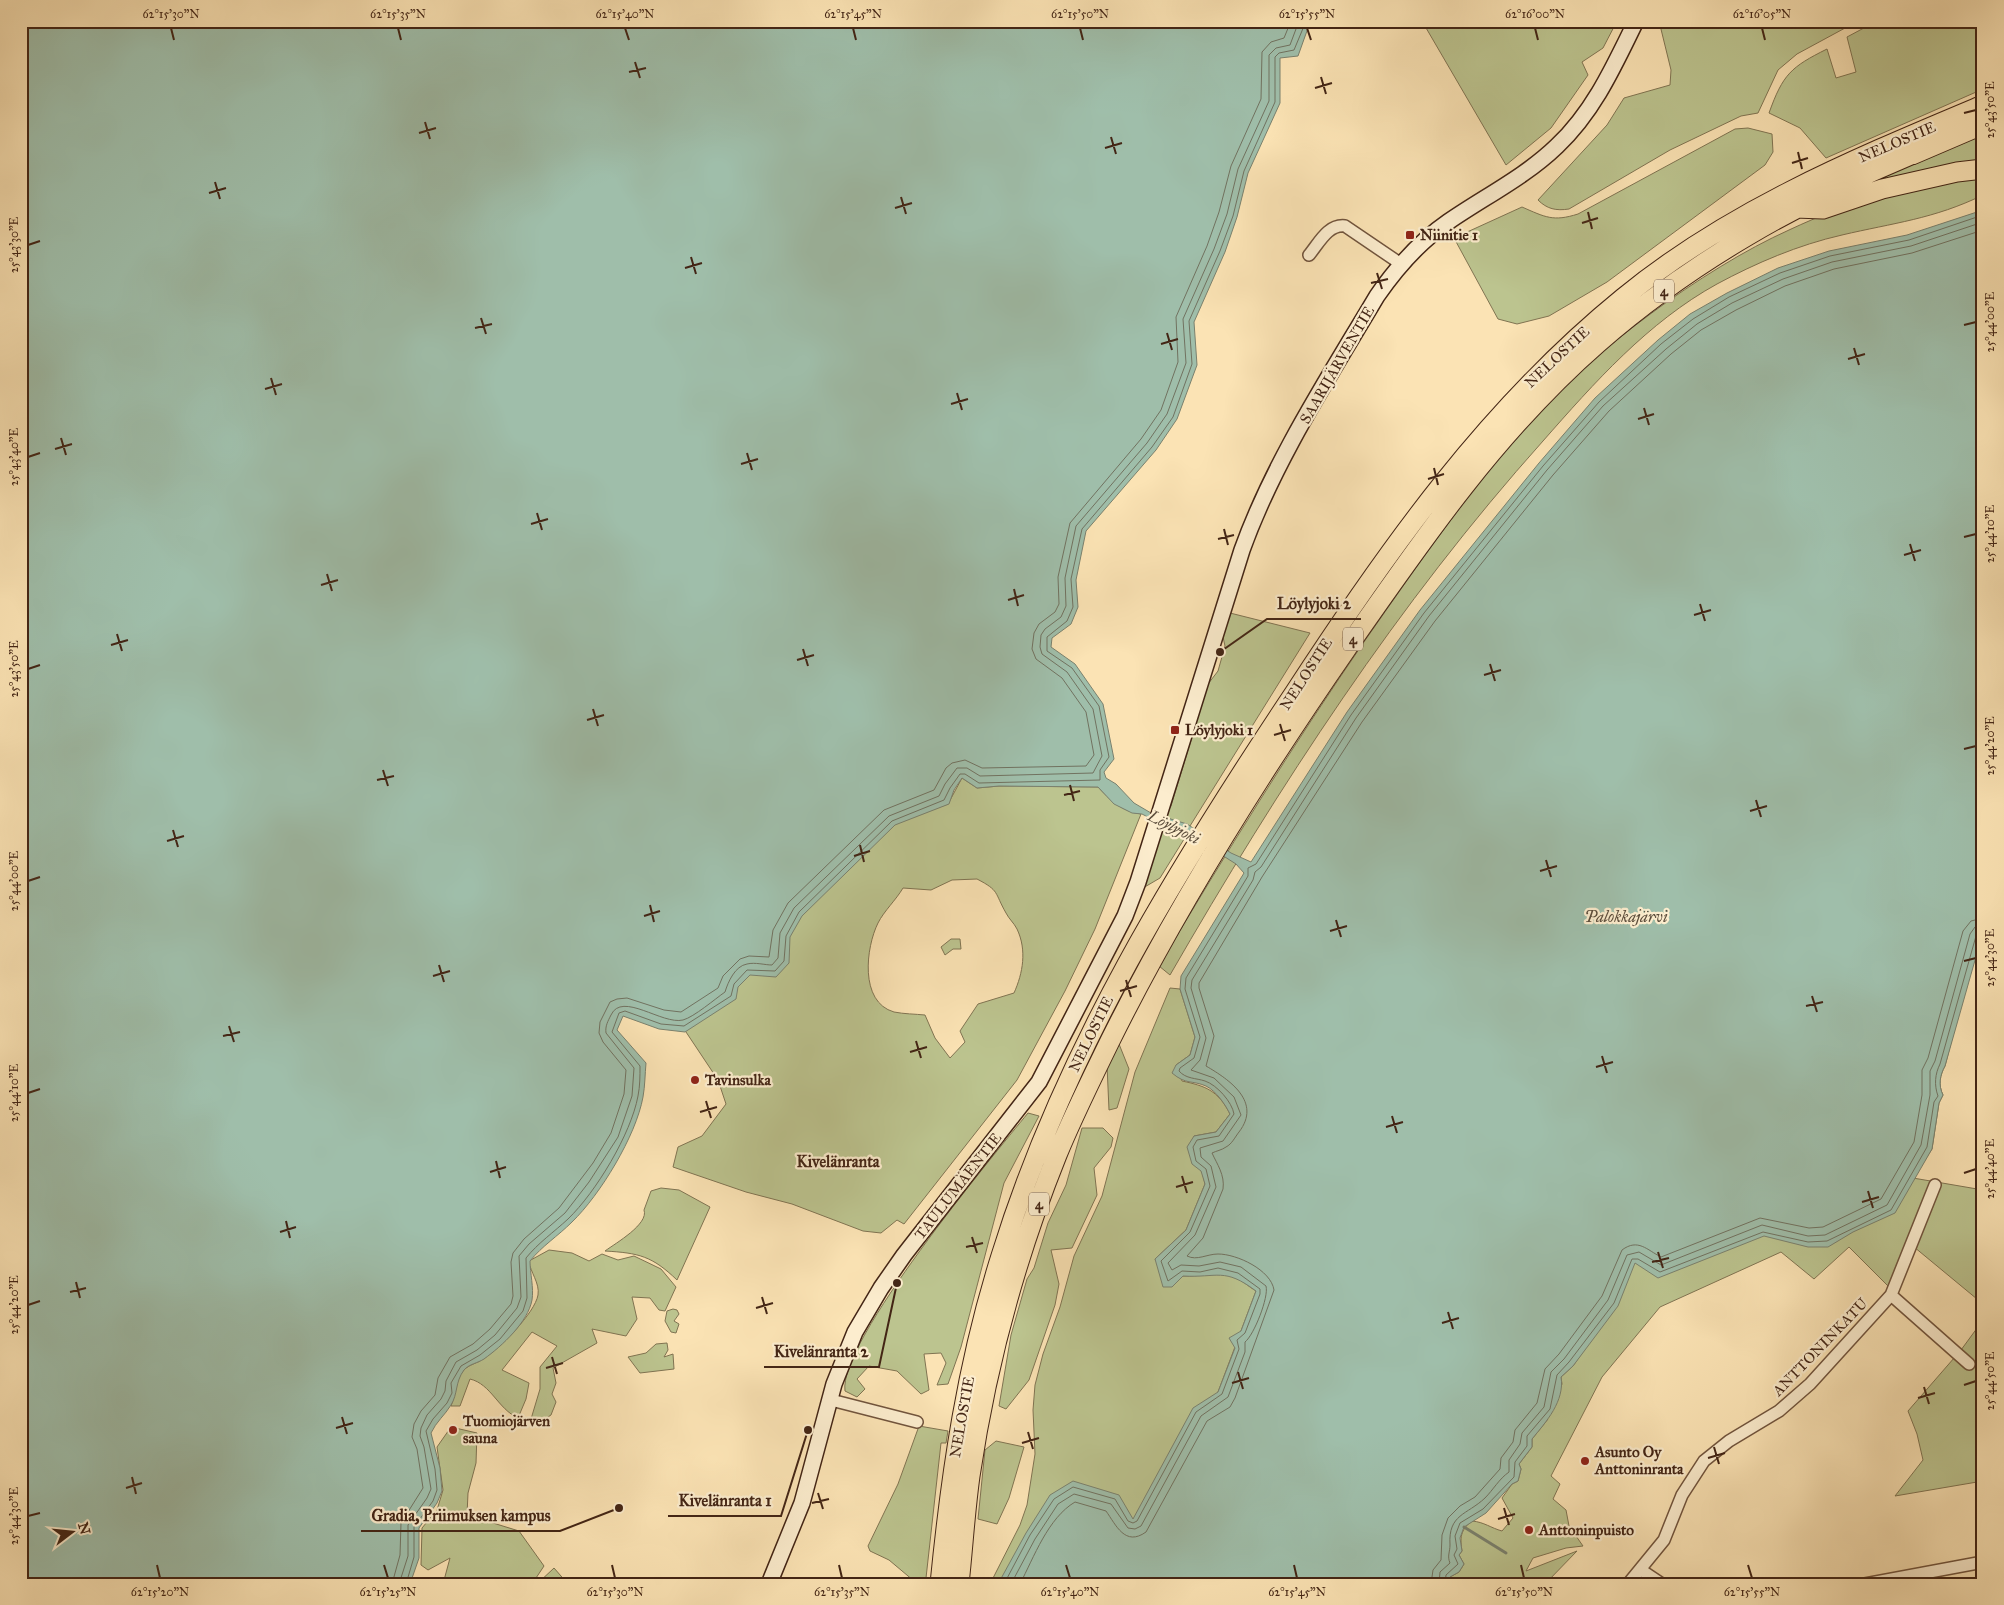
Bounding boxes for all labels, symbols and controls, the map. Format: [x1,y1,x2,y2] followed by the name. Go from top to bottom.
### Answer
[142,7,200,21] text: 62°15'30"N
[370,7,426,21] text: 62°15'35"N
[595,7,655,21] text: 62°15'40"N
[824,7,882,21] text: 62°15'45"N
[1051,7,1109,21] text: 62°15'50"N
[1279,7,1335,21] text: 62°15'55"N
[1505,7,1565,21] text: 62°16'00"N
[1733,7,1791,21] text: 62°16'05"N
[1983,81,1997,138] text: 25°43'50"E
[1856,118,1939,166] street label: NELOSTIE
[7,217,21,273] text: 25°43'30"E
[1420,226,1478,244] place label: Niinitie 1
[1404,229,1416,241] marker: Niinitie 1
[1654,280,1674,302] road number: 4
[1983,291,1997,352] text: 25°44'00"E
[1296,303,1379,428] street label: SAARIJÄRVENTIE
[1521,322,1593,392] street label: NELOSTIE
[7,428,21,486] text: 25°43'40"E
[1983,505,1997,563] text: 25°44'10"E
[1267,588,1361,619] callout: Löylyjoki 2
[1277,594,1352,614] text: Löylyjoki 2
[1343,628,1363,650] road number: 4
[1276,634,1336,713] street label: NELOSTIE
[7,640,21,697] text: 25°43'50"E
[1983,716,1997,776] text: 25°44'20"E
[1185,721,1253,740] place label: Löylyjoki 1
[1169,724,1181,736] marker: Löylyjoki 1
[1144,805,1203,849] water label: Löylyjoki
[7,850,21,911] text: 25°44'00"E
[1584,907,1668,927] water label: Palokkajärvi
[1983,929,1997,987] text: 25°44'30"E
[1065,993,1117,1075] street label: NELOSTIE
[7,1064,21,1122] text: 25°44'10"E
[704,1071,772,1089] place label: Tavinsulka
[689,1074,701,1086] marker: Tavinsulka
[911,1129,1005,1243] street label: TAULUMÄENTIE
[1983,1139,1997,1199] text: 25°44'40"E
[796,1152,881,1171] district label: Kivelänranta
[1029,1192,1049,1216] road number: 4
[7,1275,21,1335] text: 25°44'20"E
[1768,1294,1871,1400] street label: ANTTONINKATU
[764,1336,879,1367] callout: Kivelänranta 2
[774,1342,869,1361] text: Kivelänranta 2
[1983,1351,1997,1410] text: 25°44'50"E
[946,1375,978,1459] street label: NELOSTIE
[462,1412,551,1447] place label: Tuomiojärven sauna
[447,1424,459,1436] marker: Tuomiojärven sauna
[1594,1443,1684,1478] place label: Asunto Oy Anttoninranta
[1579,1455,1591,1467] marker: Asunto Oy Anttoninranta
[668,1485,781,1516] callout: Kivelänranta 1
[7,1487,21,1545] text: 25°44'30"E
[679,1491,772,1510] text: Kivelänranta 1
[361,1500,560,1531] callout: Gradia, Priimuksen kampus
[371,1506,551,1526] text: Gradia, Priimuksen kampus
[48,1508,98,1558] north arrow
[74,1521,94,1537] text: N
[1538,1521,1634,1540] place label: Anttoninpuisto
[1523,1524,1535,1536] marker: Anttoninpuisto
[131,1585,189,1599] text: 62°15'20"N
[360,1585,416,1599] text: 62°15'25"N
[586,1585,644,1599] text: 62°15'30"N
[814,1585,870,1599] text: 62°15'35"N
[1040,1585,1100,1599] text: 62°15'40"N
[1268,1585,1326,1599] text: 62°15'45"N
[1495,1585,1553,1599] text: 62°15'50"N
[1724,1585,1780,1599] text: 62°15'55"N

